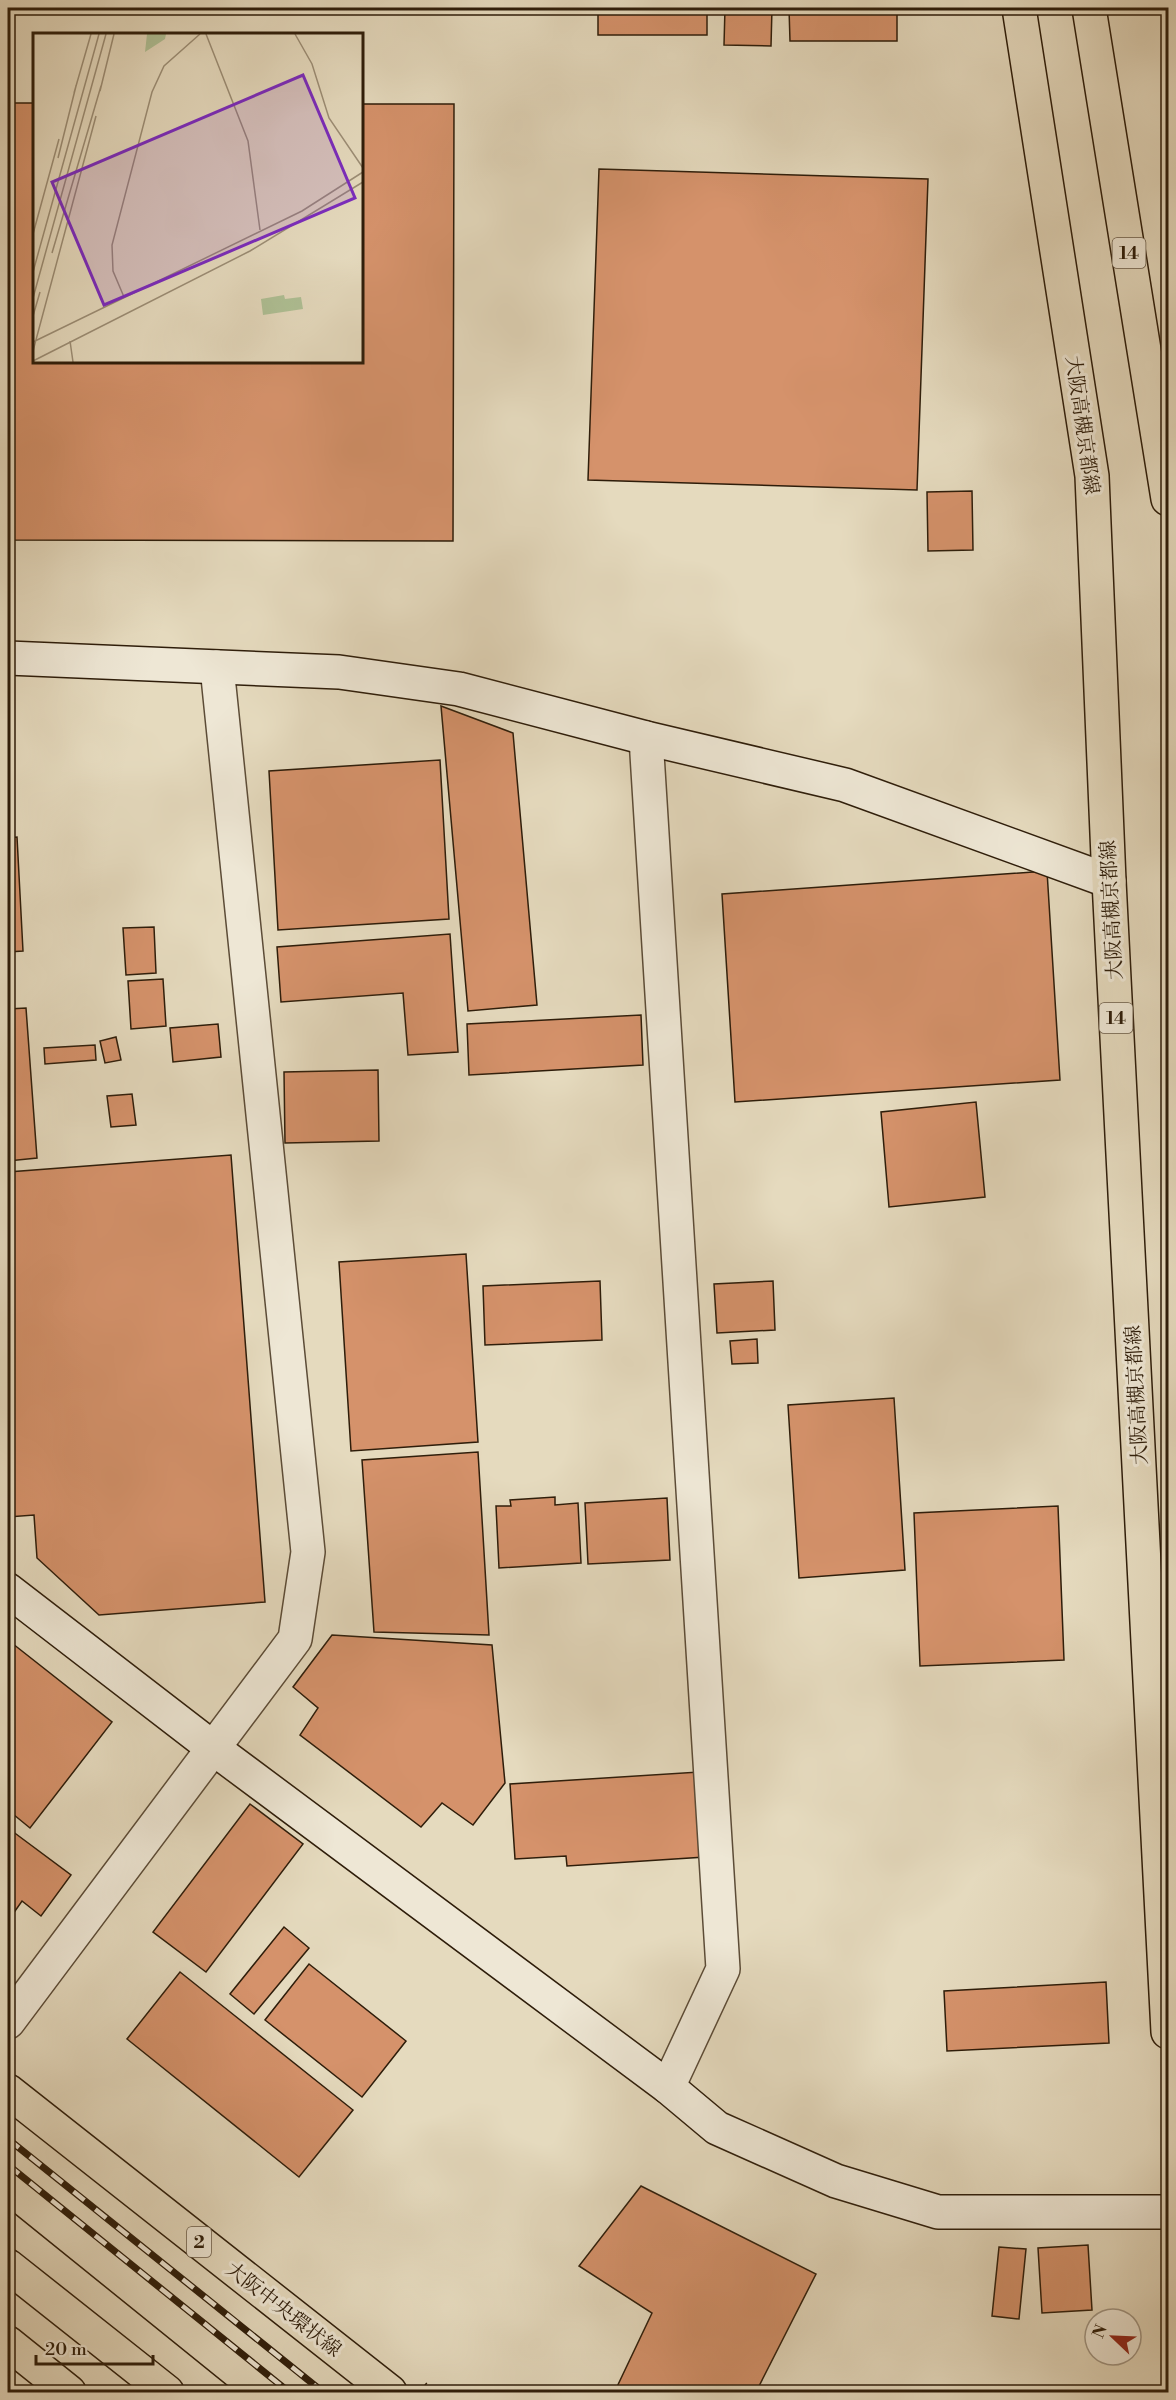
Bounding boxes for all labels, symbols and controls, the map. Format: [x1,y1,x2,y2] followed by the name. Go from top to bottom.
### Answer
[33,33,363,363] inset map
[1112,238,1146,268] road number: 14
[1059,354,1104,496] street label: 大阪高槻京都線
[1096,839,1129,980] street label: 大阪高槻京都線
[1100,1003,1132,1033] road number: 14
[1121,1324,1154,1465] street label: 大阪高槻京都線
[187,2227,211,2257] road number: 2
[220,2257,346,2363] street label: 大阪中央環状線
[1083,2307,1143,2367] north arrow
[1088,2321,1112,2341] text: N
[36,2328,153,2366] scale bar
[45,2338,87,2361] text: 20 m

